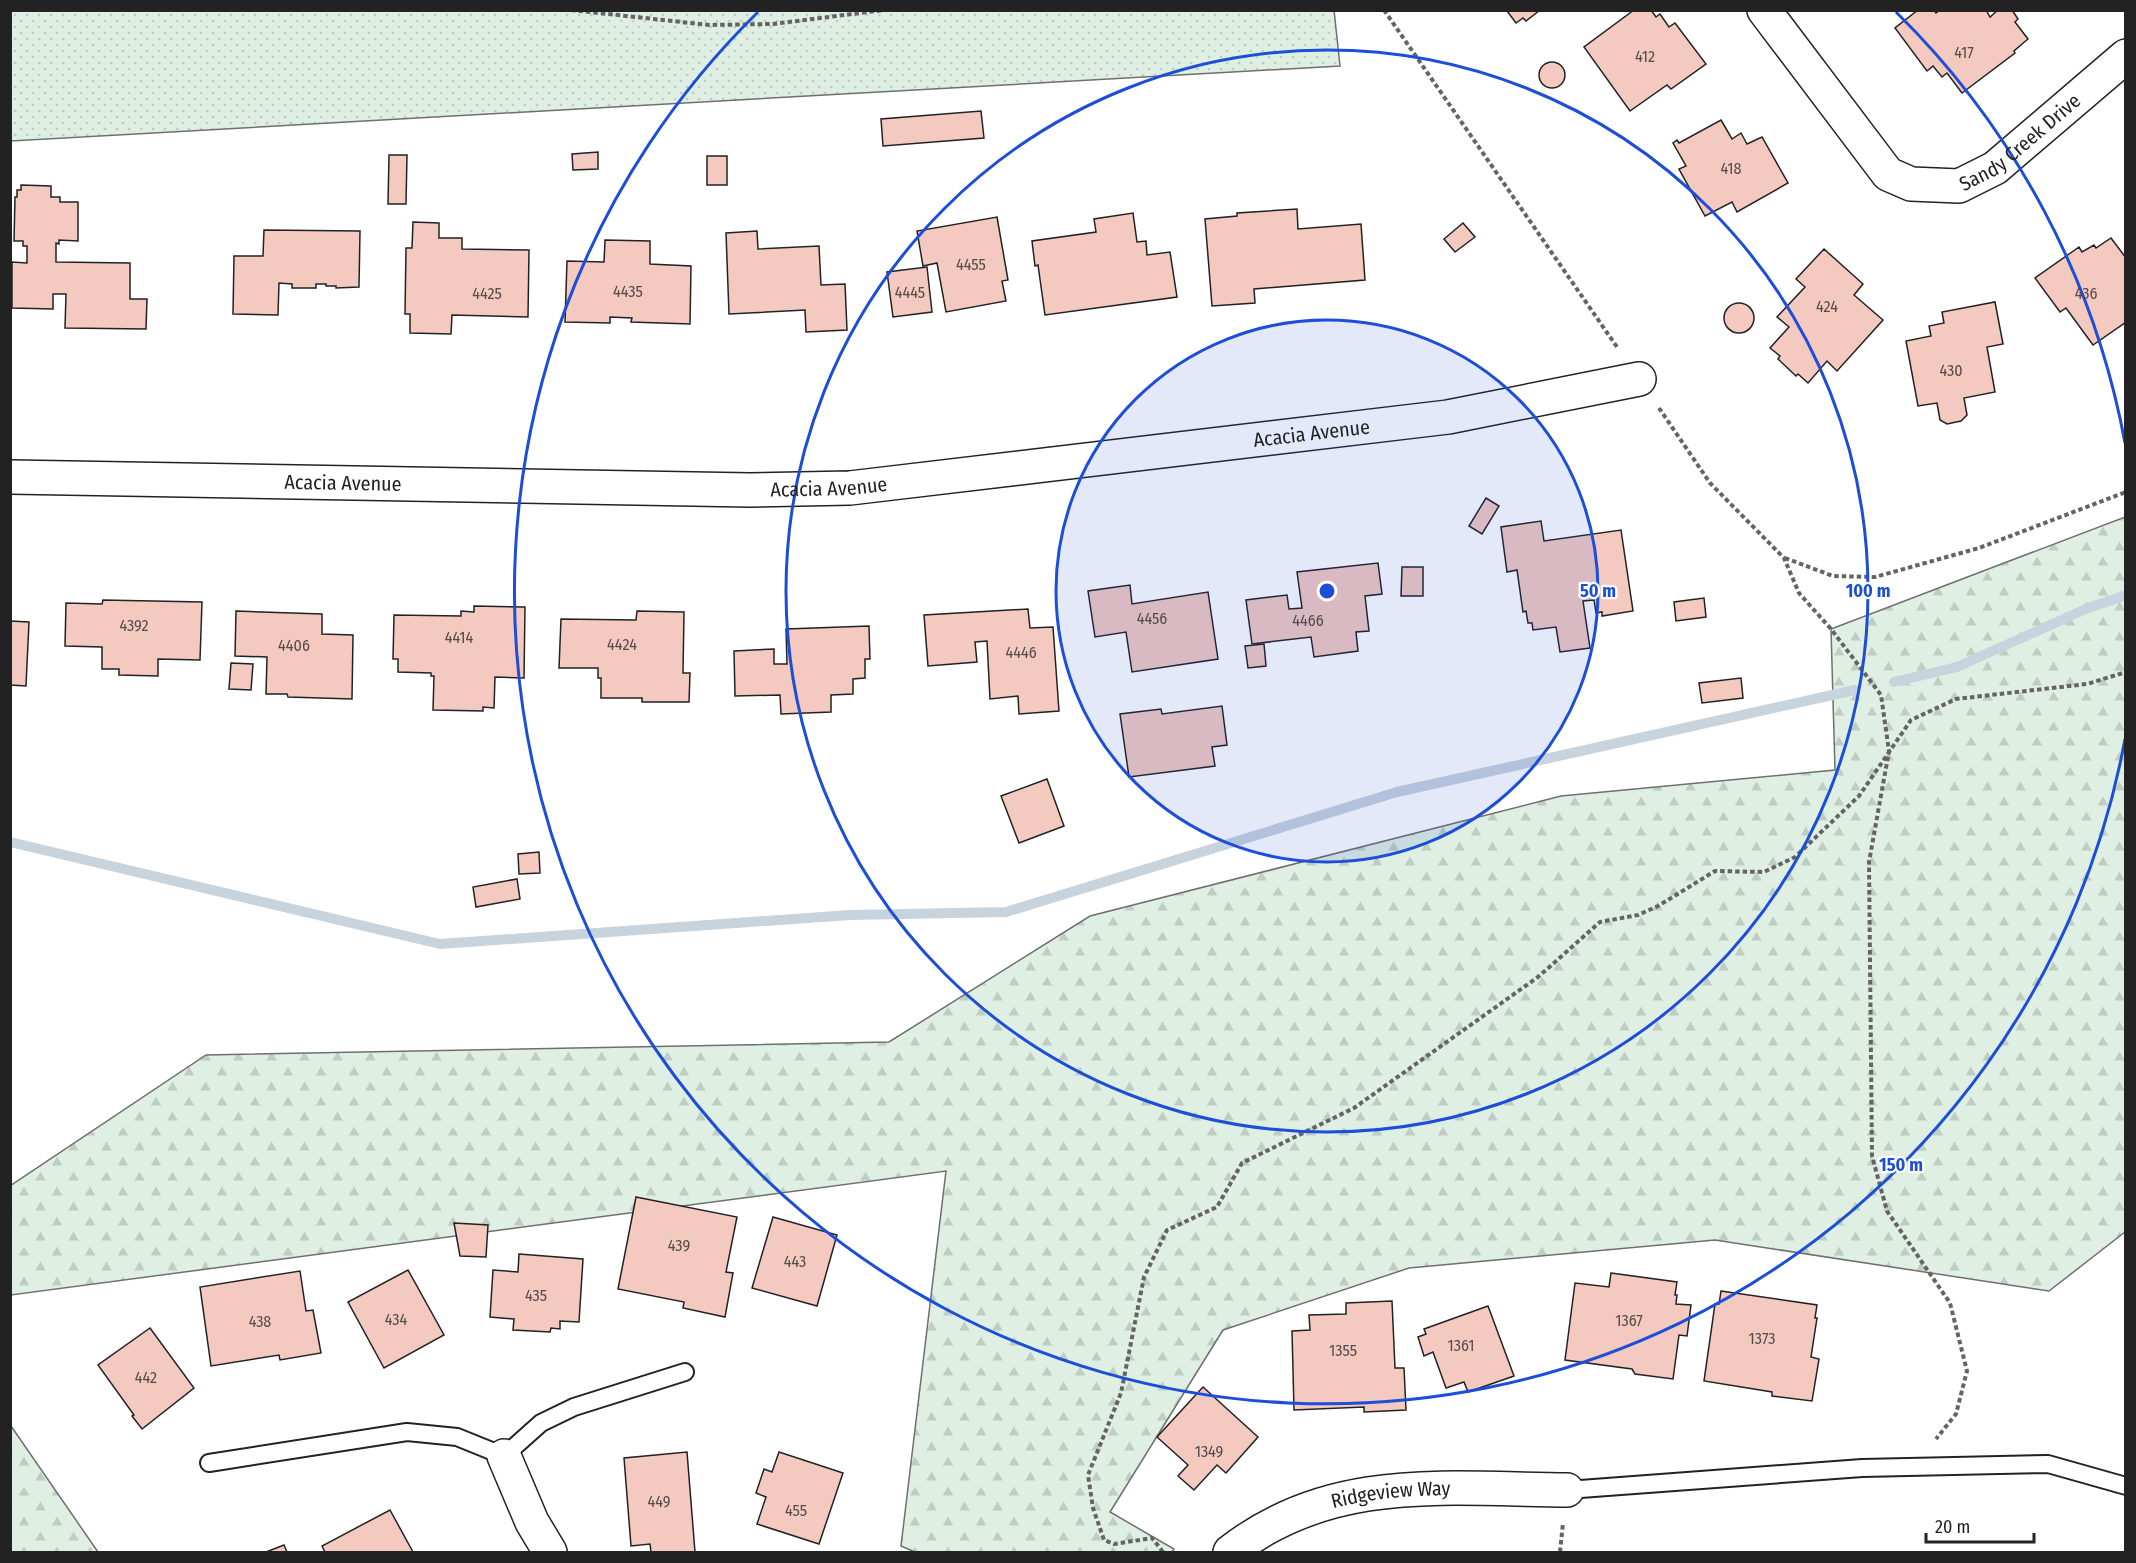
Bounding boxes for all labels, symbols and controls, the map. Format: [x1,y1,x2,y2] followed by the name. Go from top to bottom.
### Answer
[1954,43,1974,62] house number: 417
[1635,47,1655,66] house number: 412
[1955,88,2085,196] street label: Sandy Creek Drive
[1720,159,1742,178] house number: 418
[956,255,986,274] house number: 4455
[613,282,643,301] house number: 4435
[895,283,925,302] house number: 4445
[472,284,502,303] house number: 4425
[2075,284,2097,303] house number: 436
[1816,297,1838,316] house number: 424
[1939,361,1963,380] house number: 430
[1252,414,1371,452] street label: Acacia Avenue
[284,470,402,496] street label: Acacia Avenue
[770,472,889,502] street label: Acacia Avenue
[1580,580,1616,602] text: 50 m
[1846,580,1890,602] text: 100 m
[1317,581,1337,601] centre of rings
[1137,609,1167,628] house number: 4456
[1292,611,1324,630] house number: 4466
[119,616,149,635] house number: 4392
[445,628,474,647] house number: 4414
[607,635,637,654] house number: 4424
[278,636,310,655] house number: 4406
[1005,643,1037,662] house number: 4446
[1879,1154,1923,1176] text: 150 m
[668,1236,690,1255] house number: 439
[784,1252,806,1271] house number: 443
[525,1286,547,1305] house number: 435
[385,1310,407,1329] house number: 434
[1615,1311,1643,1330] house number: 1367
[249,1312,271,1331] house number: 438
[1749,1329,1775,1348] house number: 1373
[1448,1336,1474,1355] house number: 1361
[1329,1341,1357,1360] house number: 1355
[135,1368,157,1387] house number: 442
[1195,1442,1224,1461] house number: 1349
[1328,1476,1451,1513] street label: Ridgeview Way
[648,1492,671,1511] house number: 449
[785,1501,807,1520] house number: 455
[1926,1506,2034,1544] scale bar
[1935,1516,1970,1538] text: 20 m

